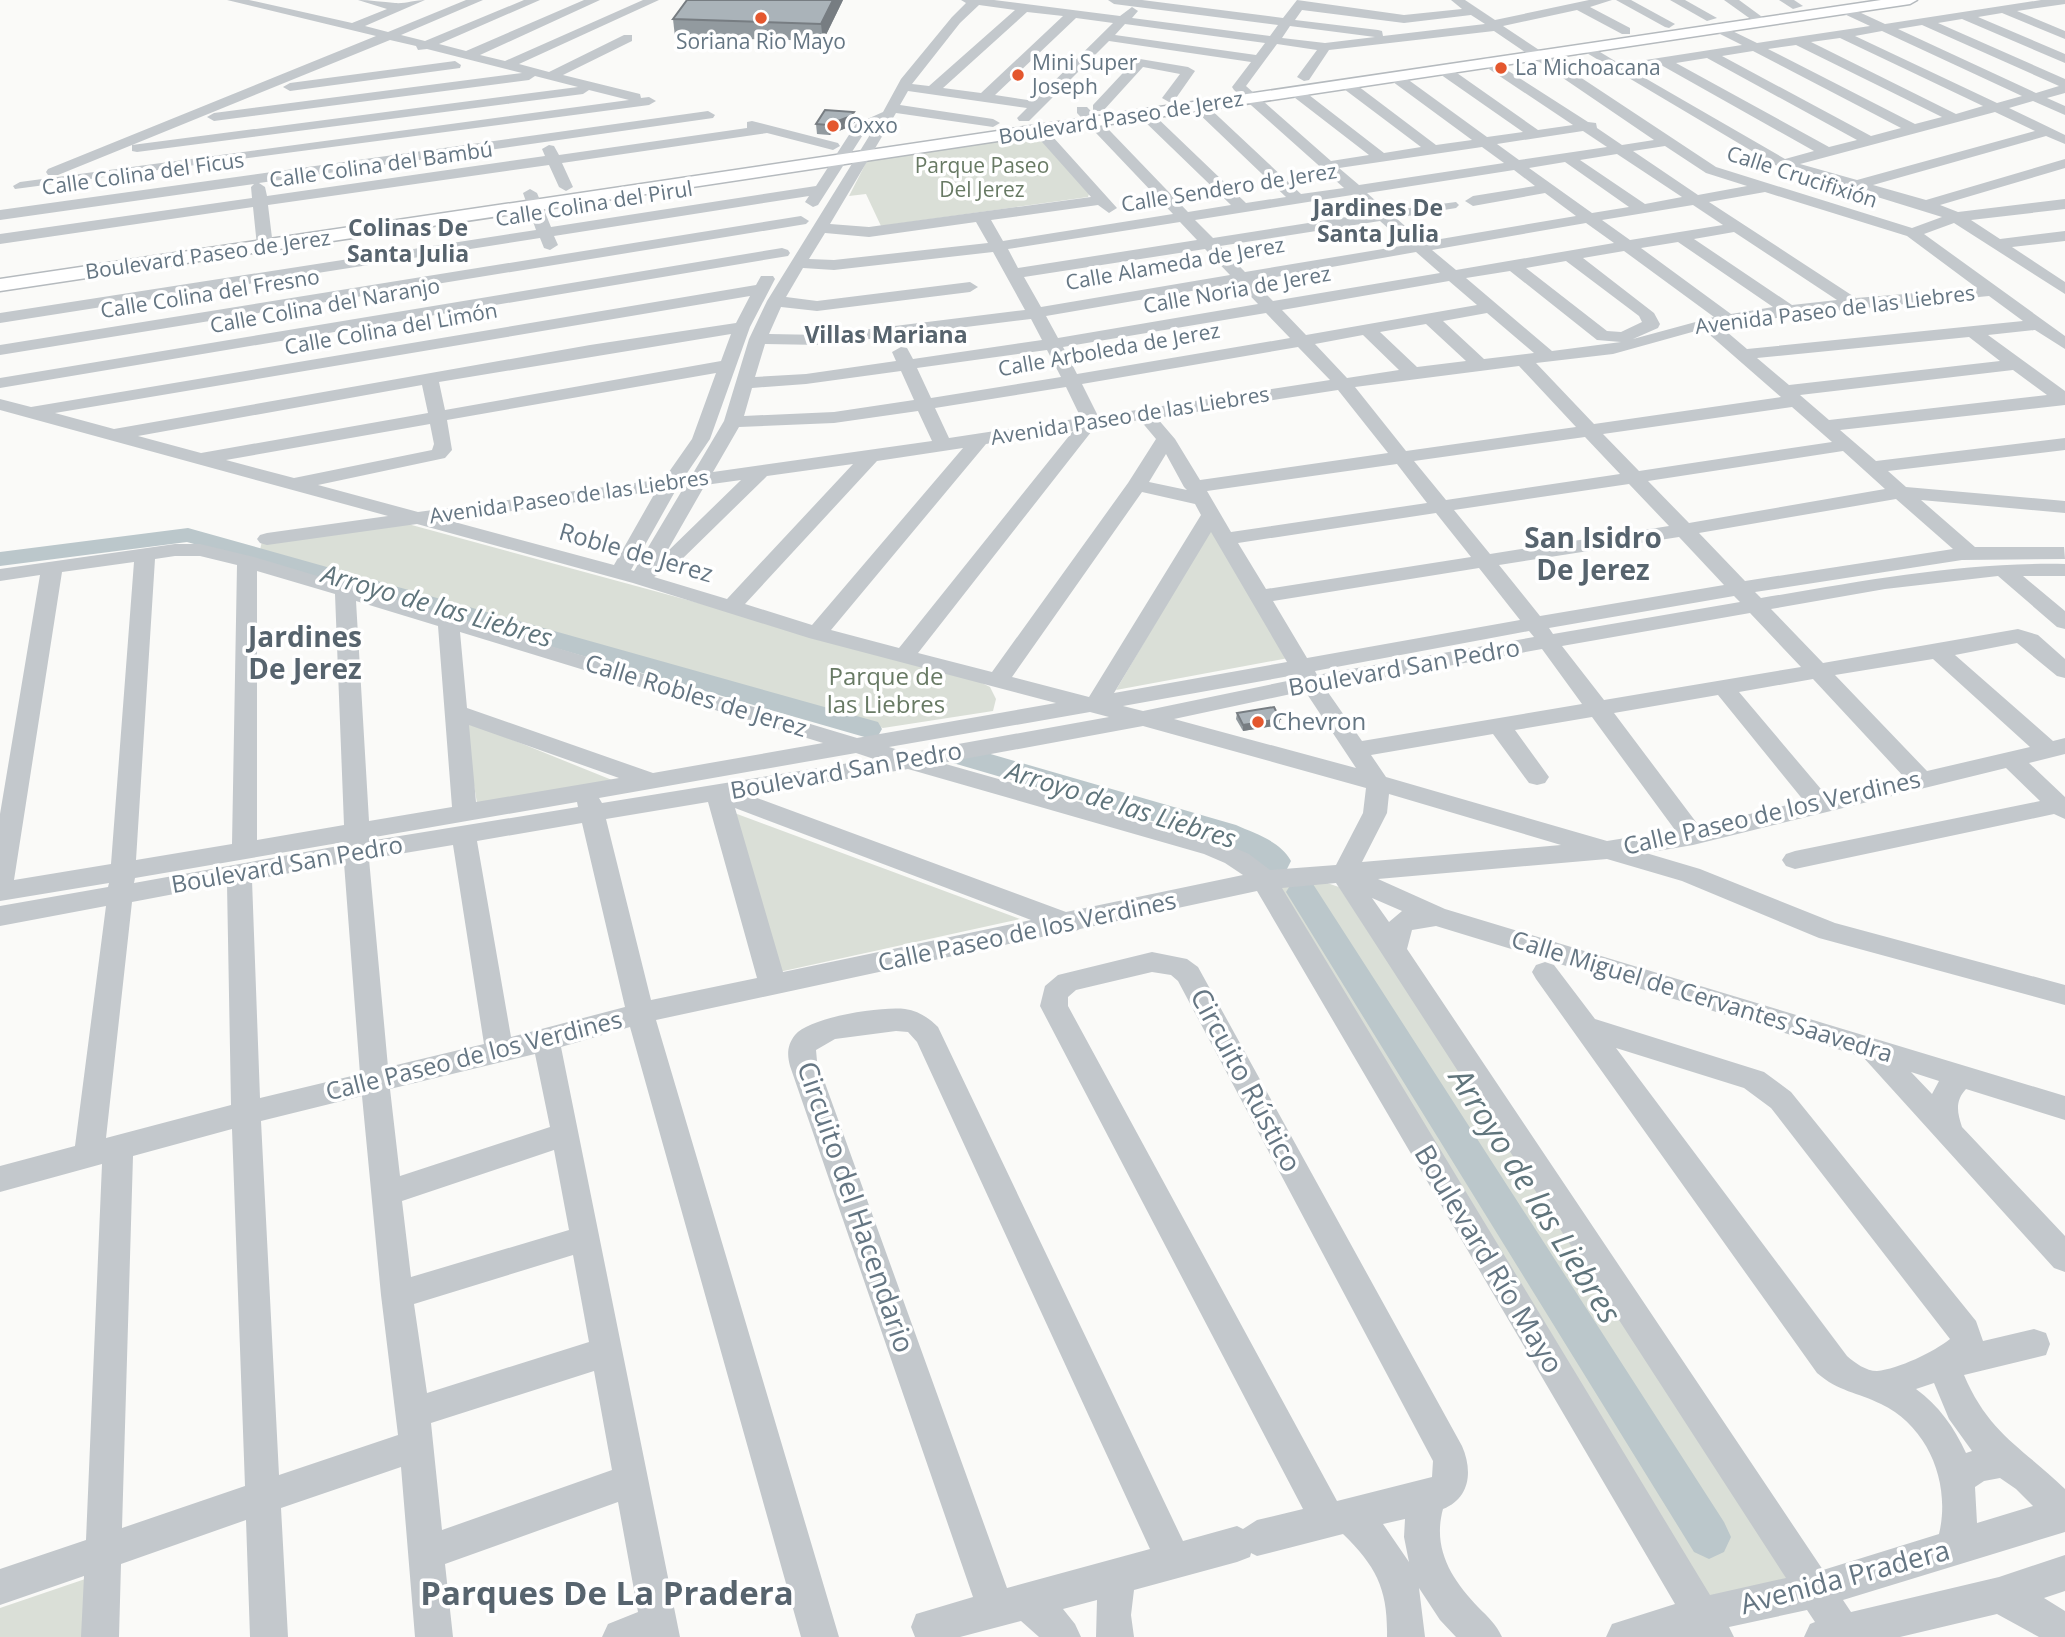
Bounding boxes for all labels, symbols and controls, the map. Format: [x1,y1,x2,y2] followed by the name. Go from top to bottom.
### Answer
[753,10,769,26] marker: Soriana Rio Mayo
[676,27,846,55] place label: Soriana Rio Mayo
[1030,48,1138,100] place label: Mini Super Joseph
[1515,53,1661,81] place label: La Michoacana
[1493,60,1509,76] marker: La Michoacana
[1010,67,1026,83] marker: Mini Super Joseph
[997,84,1245,150] street label: Boulevard Paseo de Jerez
[847,111,898,139] place label: Oxxo
[825,118,841,134] marker: Oxxo
[267,134,494,194] street label: Calle Colina del Bambú
[1723,138,1881,214] street label: Calle Crucifixión
[40,145,246,201] street label: Calle Colina del Ficus
[915,151,1049,203] park label: Parque Paseo Del Jerez
[1119,156,1339,218] street label: Calle Sendero de Jerez
[493,174,694,232] street label: Calle Colina del Pirul
[1311,191,1443,249] district label: Jardines De Santa Julia
[347,211,469,269] district label: Colinas De Santa Julia
[84,223,332,285] street label: Boulevard Paseo de Jerez
[1063,230,1287,296] street label: Calle Alameda de Jerez
[1141,259,1333,319] street label: Calle Noria de Jerez
[98,262,321,324] street label: Calle Colina del Fresno
[208,271,442,339] street label: Calle Colina del Naranjo
[1693,278,1976,340] street label: Avenida Paseo de las Liebres
[282,295,500,361] street label: Calle Colina del Limón
[996,316,1222,382] street label: Calle Arboleda de Jerez
[804,318,968,350] district label: Villas Mariana
[989,379,1271,451] street label: Avenida Paseo de las Liebres
[427,463,710,529] street label: Avenida Paseo de las Liebres
[556,514,717,589] street label: Roble de Jerez
[1524,518,1662,588] district label: San Isidro De Jerez
[316,554,557,655] water label: Arroyo de las Liebres
[245,617,362,687] district label: Jardines De Jerez
[1285,630,1522,703] street label: Boulevard San Pedro
[582,645,811,744] street label: Calle Robles de Jerez
[827,659,945,720] park label: Parque de las Liebres
[1272,704,1366,737] place label: Chevron
[1250,714,1266,730] marker: Chevron
[727,733,964,806] street label: Boulevard San Pedro
[1000,751,1241,856] water label: Arroyo de las Liebres
[1620,761,1924,862] street label: Calle Paseo de los Verdines
[168,827,405,900] street label: Boulevard San Pedro
[874,883,1179,978] street label: Calle Paseo de los Verdines
[1508,922,1897,1069] street label: Calle Miguel de Cervantes Saavedra
[1182,981,1311,1178] street label: Circuito Rústico
[322,1002,625,1107] street label: Calle Paseo de los Verdines
[789,1056,925,1357] street label: Circuito del Hacendario
[1439,1058,1632,1331] water label: Arroyo de las Liebres
[1407,1137,1573,1380] street label: Boulevard Río Mayo
[1736,1530,1954,1622] street label: Avenida Pradera
[420,1570,794,1615] district label: Parques De La Pradera

